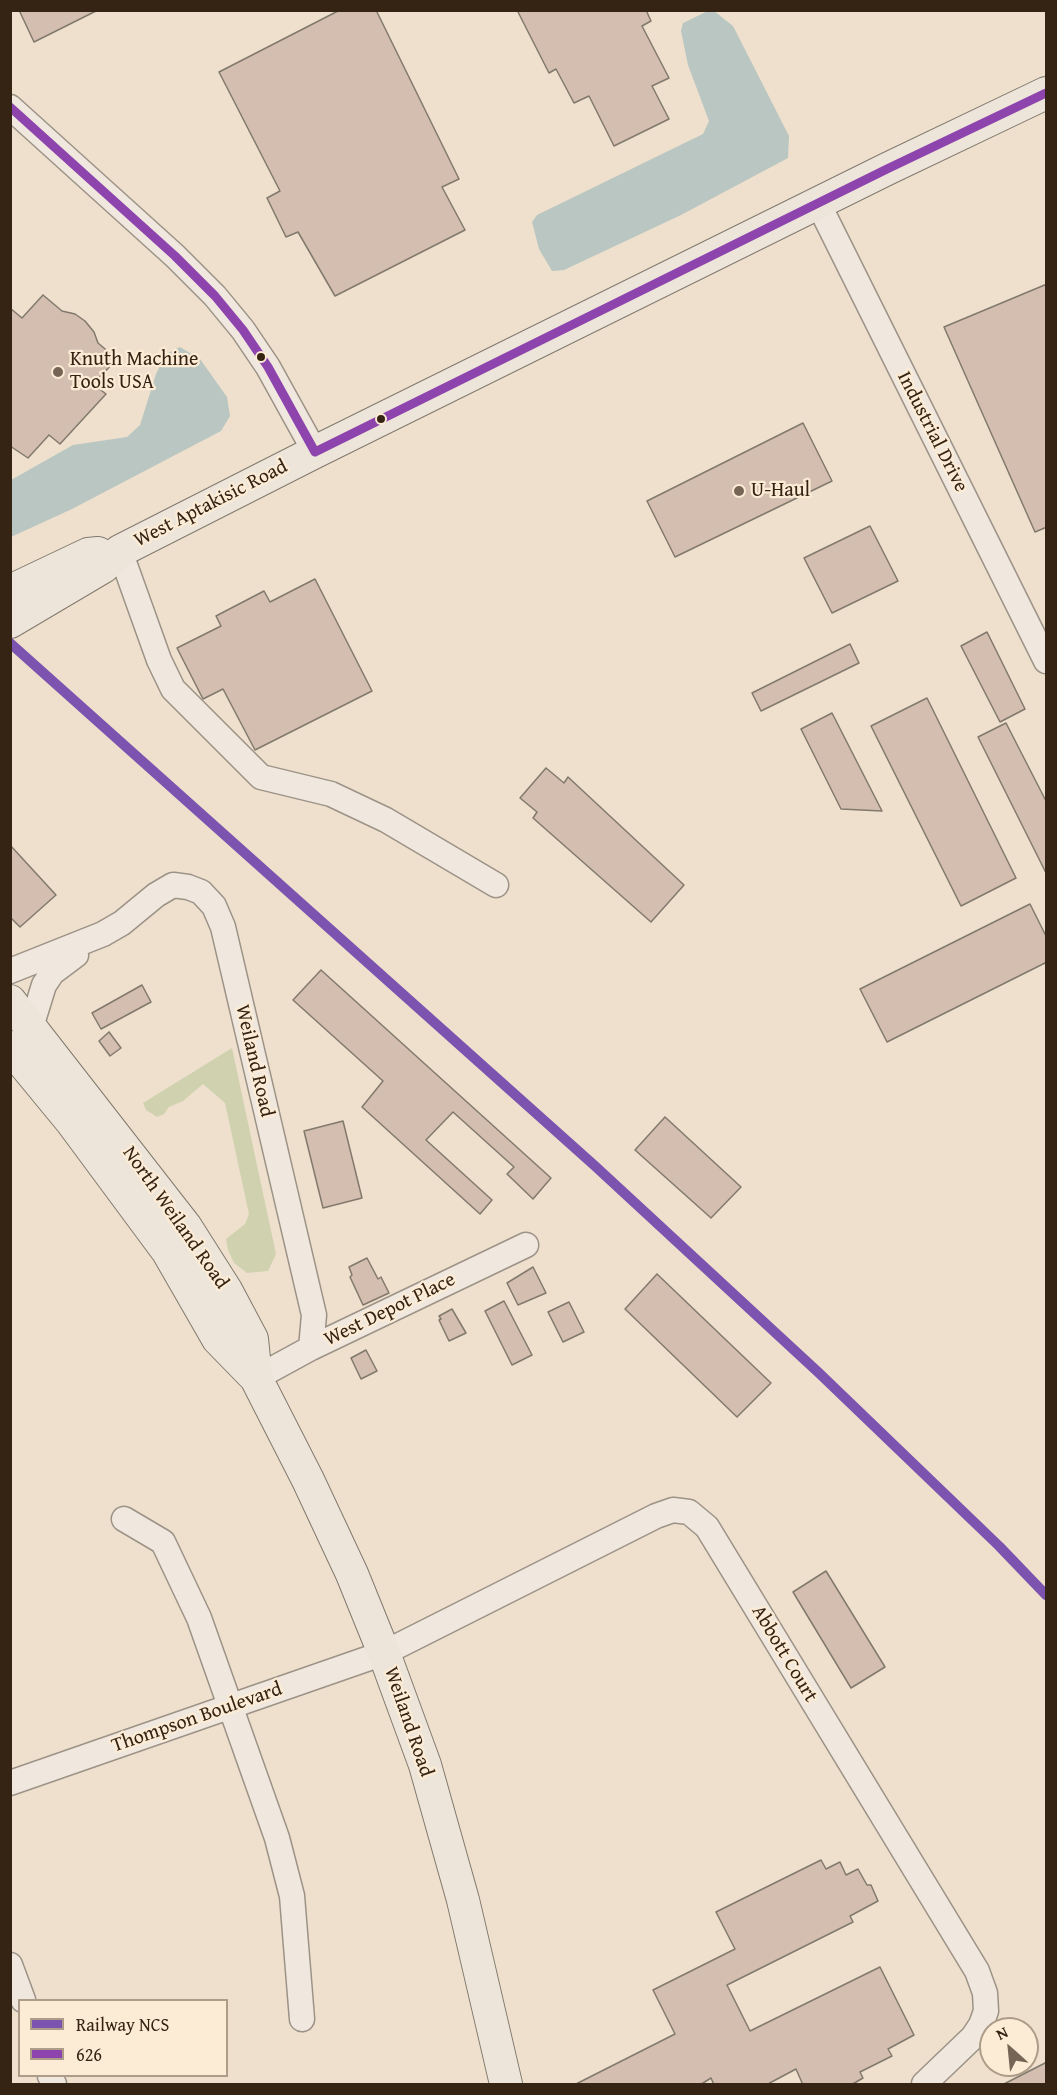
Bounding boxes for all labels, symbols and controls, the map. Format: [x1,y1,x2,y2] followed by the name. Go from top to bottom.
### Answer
[70,348,198,395] place label: Knuth Machine Tools USA
[255,351,267,363] unlabelled marker
[51,365,65,379] marker: Knuth Machine Tools USA
[891,368,973,496] street label: Industrial Drive
[375,413,387,425] unlabelled marker
[130,455,292,553] street label: West Aptakisic Road
[751,479,810,503] place label: U-Haul
[732,484,746,498] marker: U-Haul
[229,1003,279,1119] street label: Weiland Road
[117,1142,233,1294] street label: North Weiland Road
[320,1268,460,1352] street label: West Depot Place
[746,1601,822,1707] street label: Abbott Court
[378,1664,438,1780] street label: Weiland Road
[109,1678,285,1758] street label: Thompson Boulevard
[18,1999,228,2077] legend
[76,2011,169,2038] text: Railway NCS
[979,2017,1039,2077] north arrow
[992,2020,1012,2046] text: N
[76,2041,102,2068] text: 626

